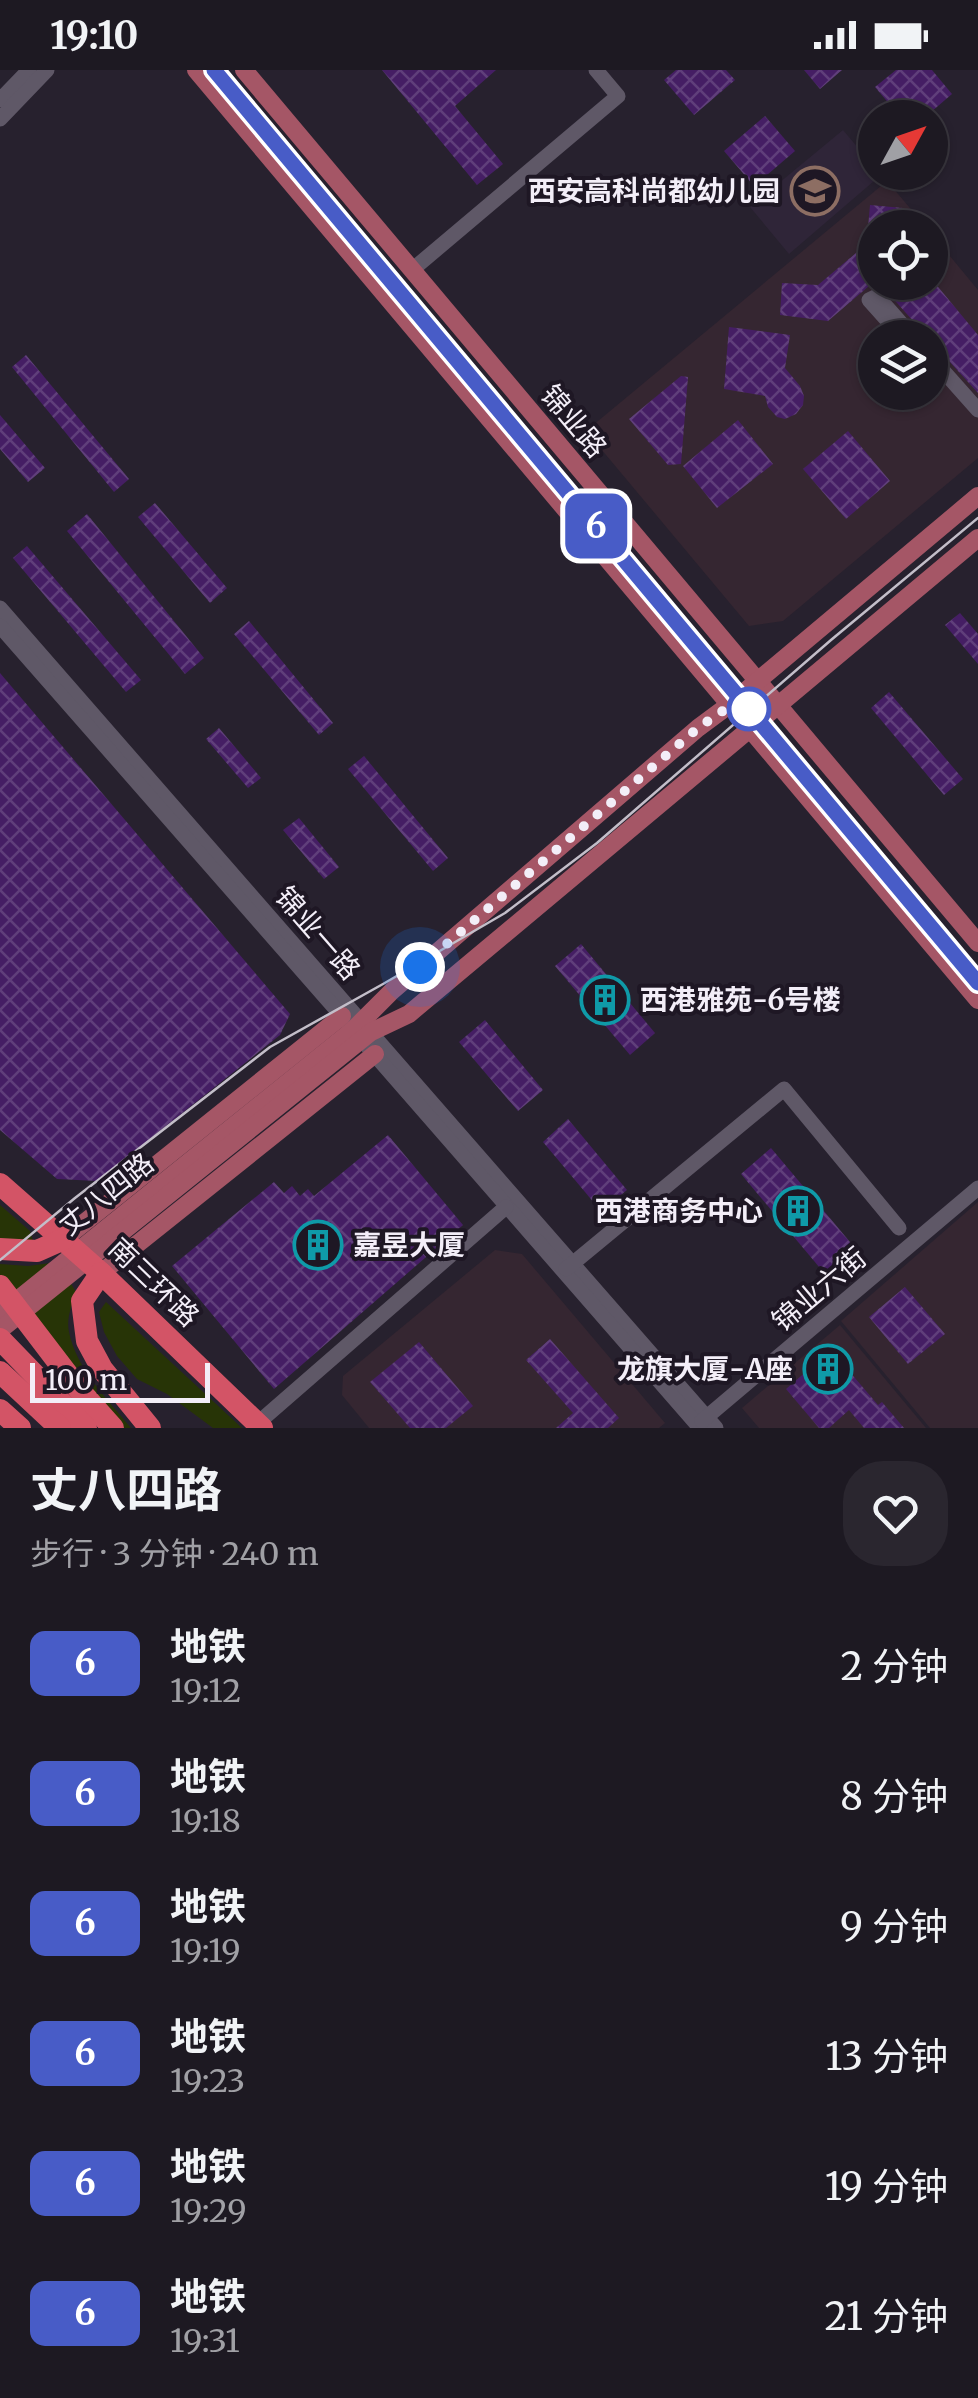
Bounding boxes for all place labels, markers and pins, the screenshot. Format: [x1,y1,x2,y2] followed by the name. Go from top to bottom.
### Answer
[789,165,841,217] school or university icon: 西安高科尚都幼儿园
[528,173,780,209] place label: 西安高科尚都幼儿园
[728,688,770,730] unlabelled marker
[579,974,631,1026] building icon: 西港雅苑-6号楼
[640,982,841,1018] place label: 西港雅苑-6号楼
[772,1185,824,1237] building icon: 西港商务中心
[595,1193,763,1229] place label: 西港商务中心
[292,1219,344,1271] building icon: 嘉昱大厦
[353,1227,465,1263] place label: 嘉昱大厦
[802,1343,854,1395] building icon: 龙旗大厦-A座
[617,1351,793,1387] place label: 龙旗大厦-A座

